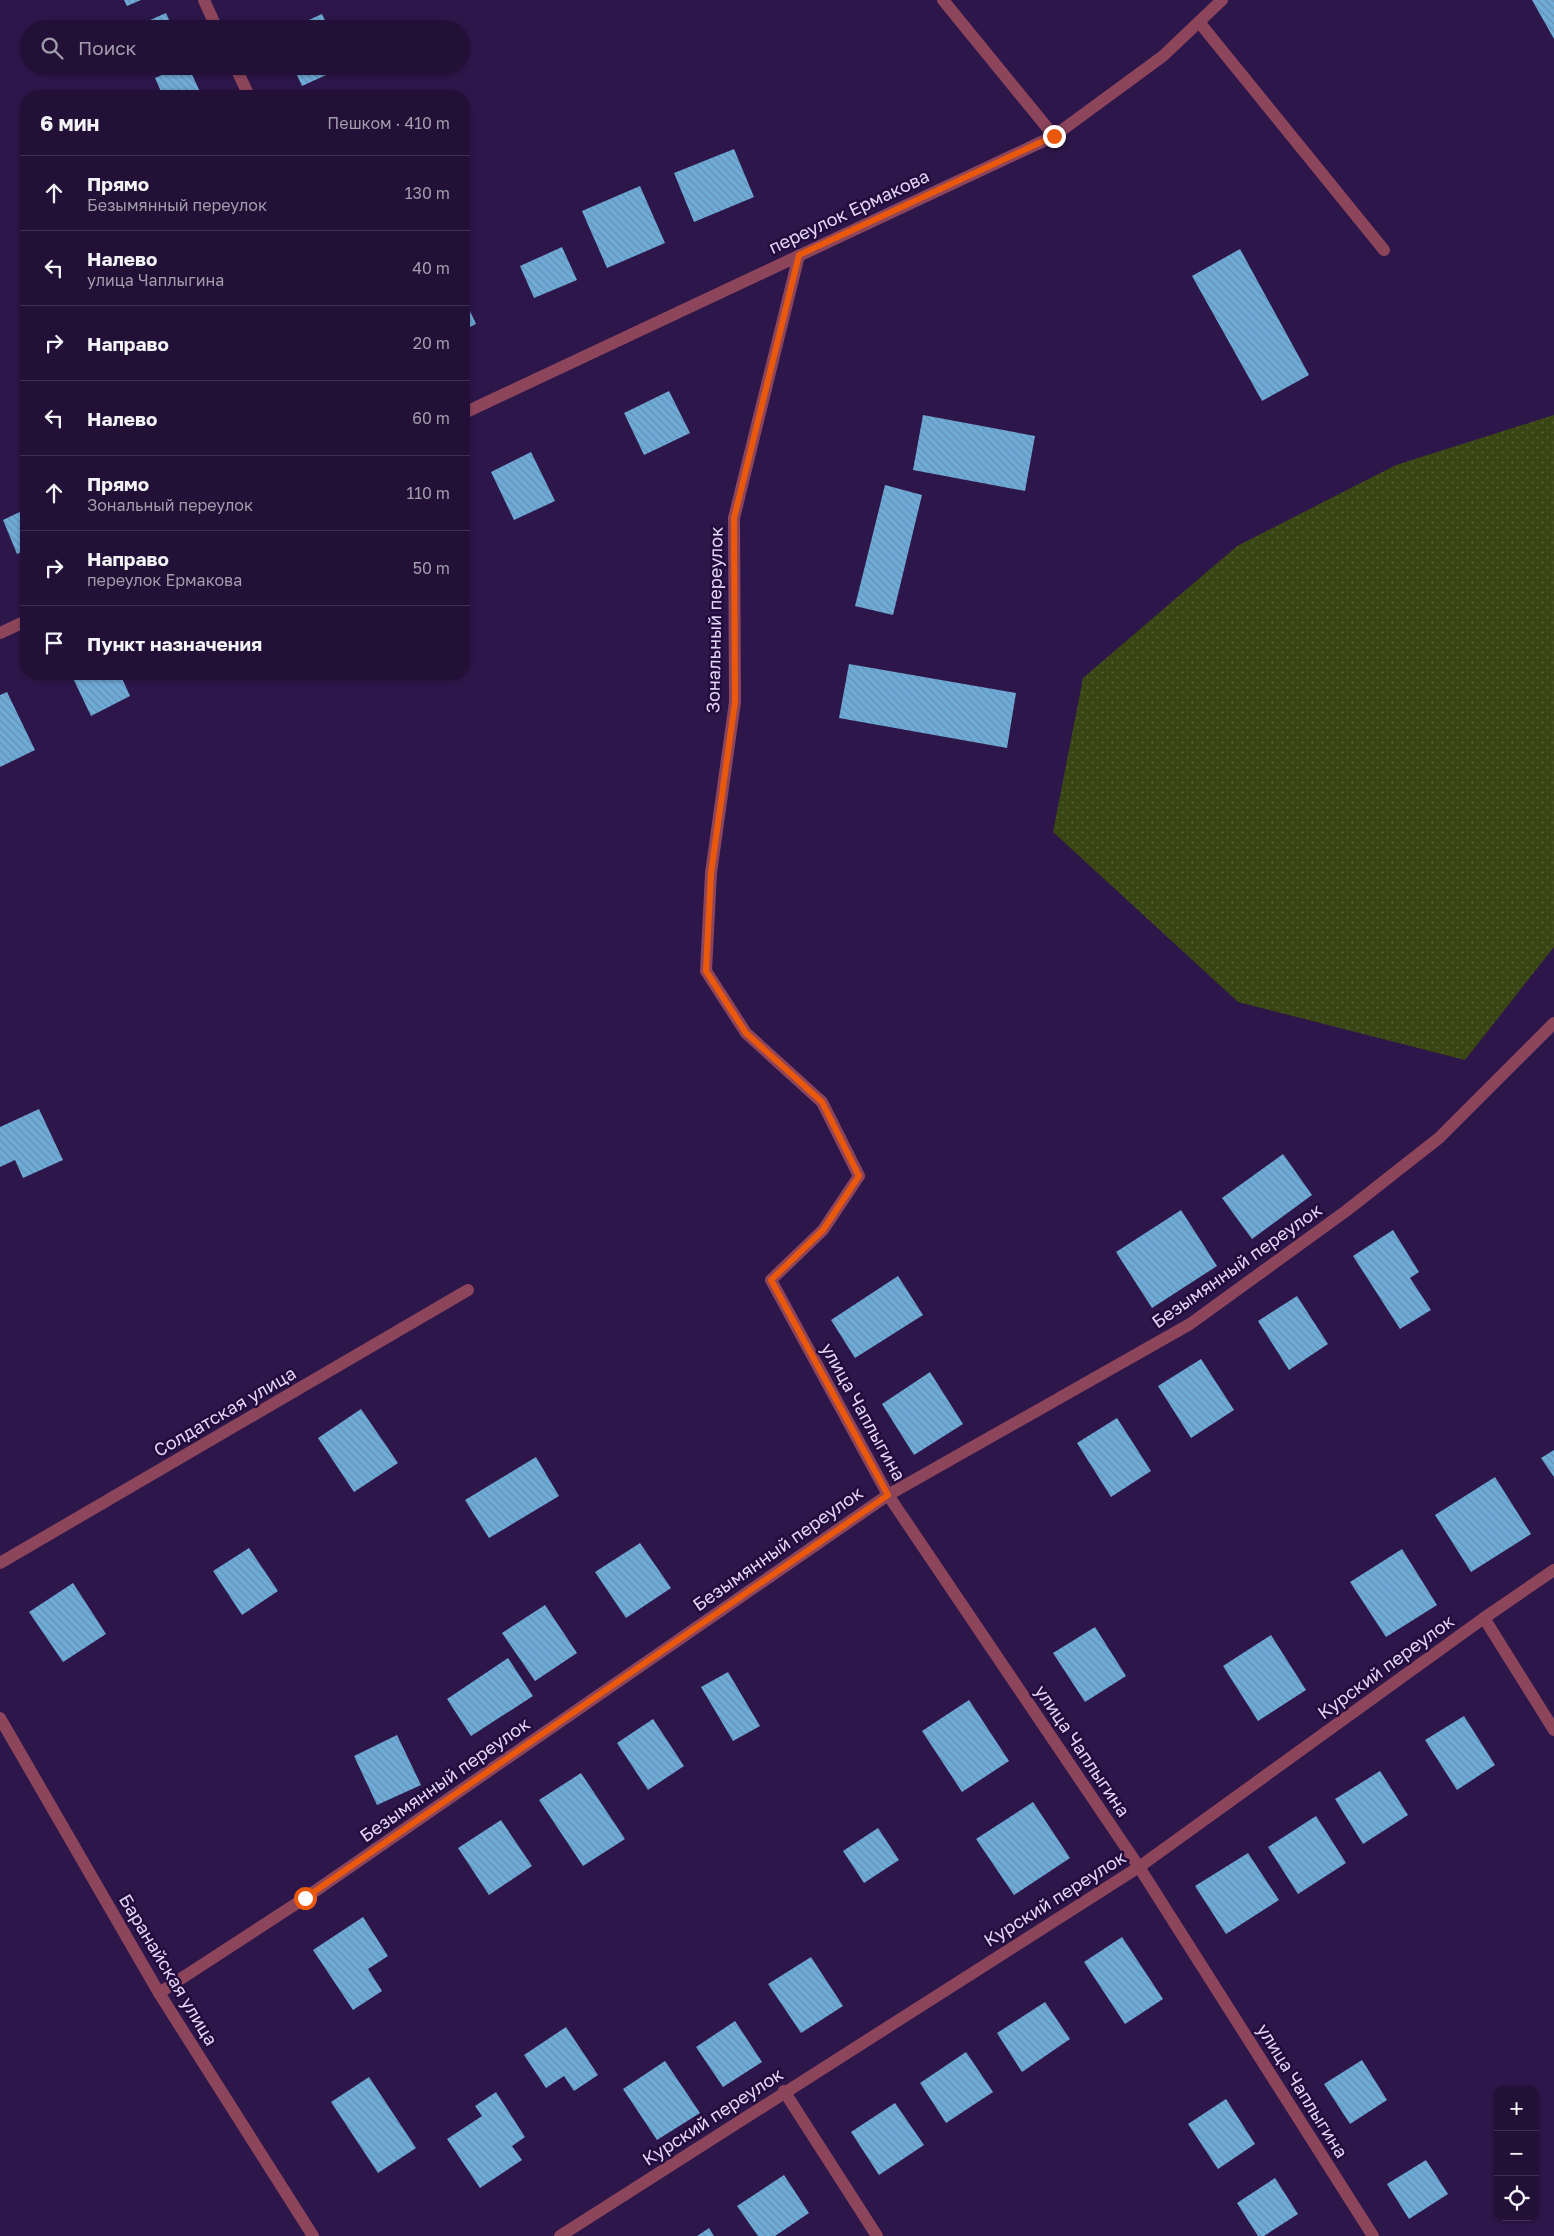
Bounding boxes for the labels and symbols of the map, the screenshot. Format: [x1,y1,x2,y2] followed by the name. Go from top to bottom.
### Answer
[1043,125,1066,148] route end
[765,164,932,258] street label: переулок Ермакова
[701,526,727,714] street label: Зональный переулок
[1147,1198,1326,1332] street label: Безымянный переулок
[817,1339,911,1484] street label: улица Чаплыгина
[149,1361,300,1461] street label: Солдатская улица
[688,1481,867,1615] street label: Безымянный переулок
[1313,1609,1458,1723] street label: Курский переулок
[1031,1680,1135,1821] street label: улица Чаплыгина
[355,1712,534,1846] street label: Безымянный переулок
[979,1846,1130,1951] street label: Курский переулок
[294,1887,317,1910] route start
[115,1890,223,2049] street label: Баранайская улица
[1253,2019,1353,2162] street label: улица Чаплыгина
[638,2062,787,2170] street label: Курский переулок

